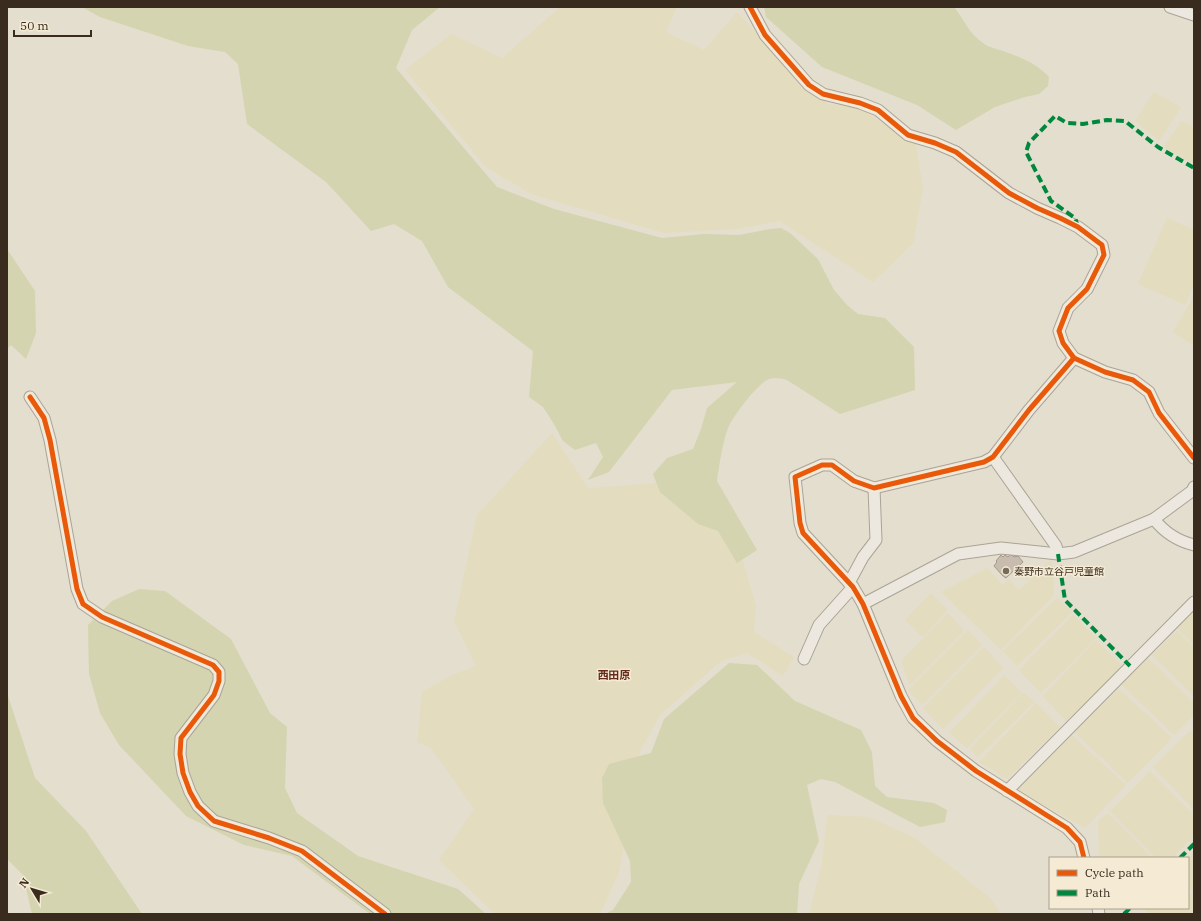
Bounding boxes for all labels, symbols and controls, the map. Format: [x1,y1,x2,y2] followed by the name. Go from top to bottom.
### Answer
[14,12,91,38] scale bar
[20,18,49,33] text: 50 m
[1014,565,1104,578] place label: 秦野市立谷戸児童館
[1001,566,1011,576] marker: 秦野市立谷戸児童館
[598,668,631,682] district label: 西田原
[1049,857,1189,909] legend
[1085,865,1144,880] text: Cycle path
[12,869,52,909] north arrow
[16,875,32,891] text: N
[1085,885,1111,900] text: Path

